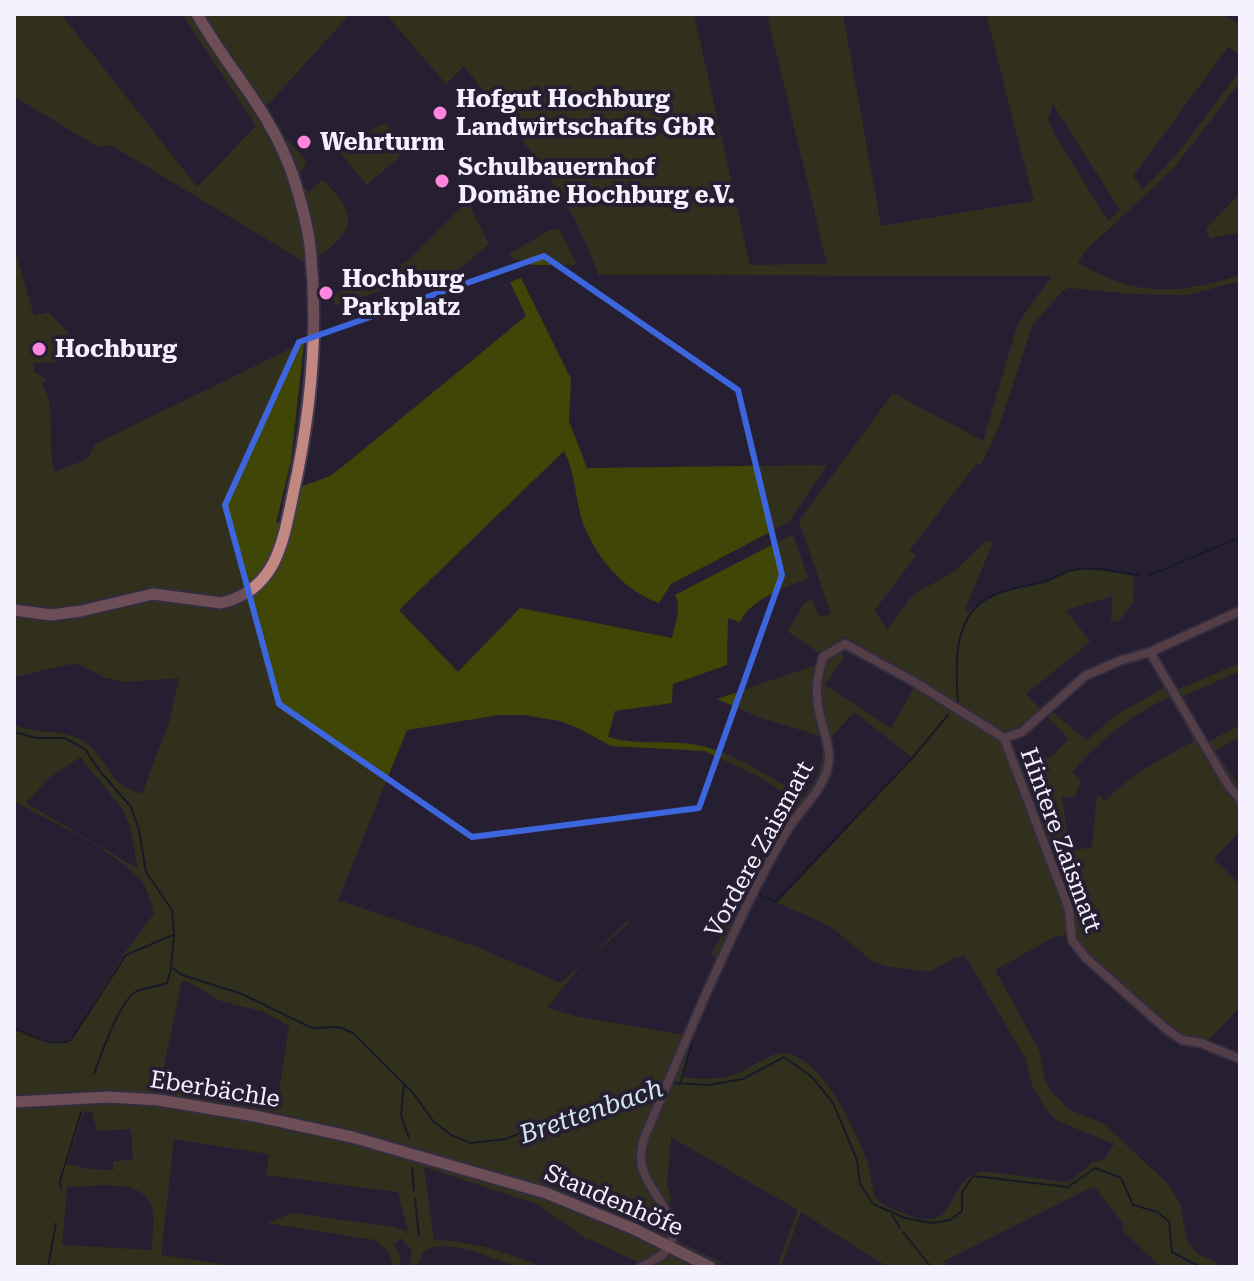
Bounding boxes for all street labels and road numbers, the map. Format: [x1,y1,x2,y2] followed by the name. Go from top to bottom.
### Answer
[1015,744,1107,936] street label: Hintere Zaismatt
[699,756,819,942] street label: Vordere Zaismatt
[148,1065,282,1113] street label: Eberbächle
[541,1158,687,1242] street label: Staudenhöfe

